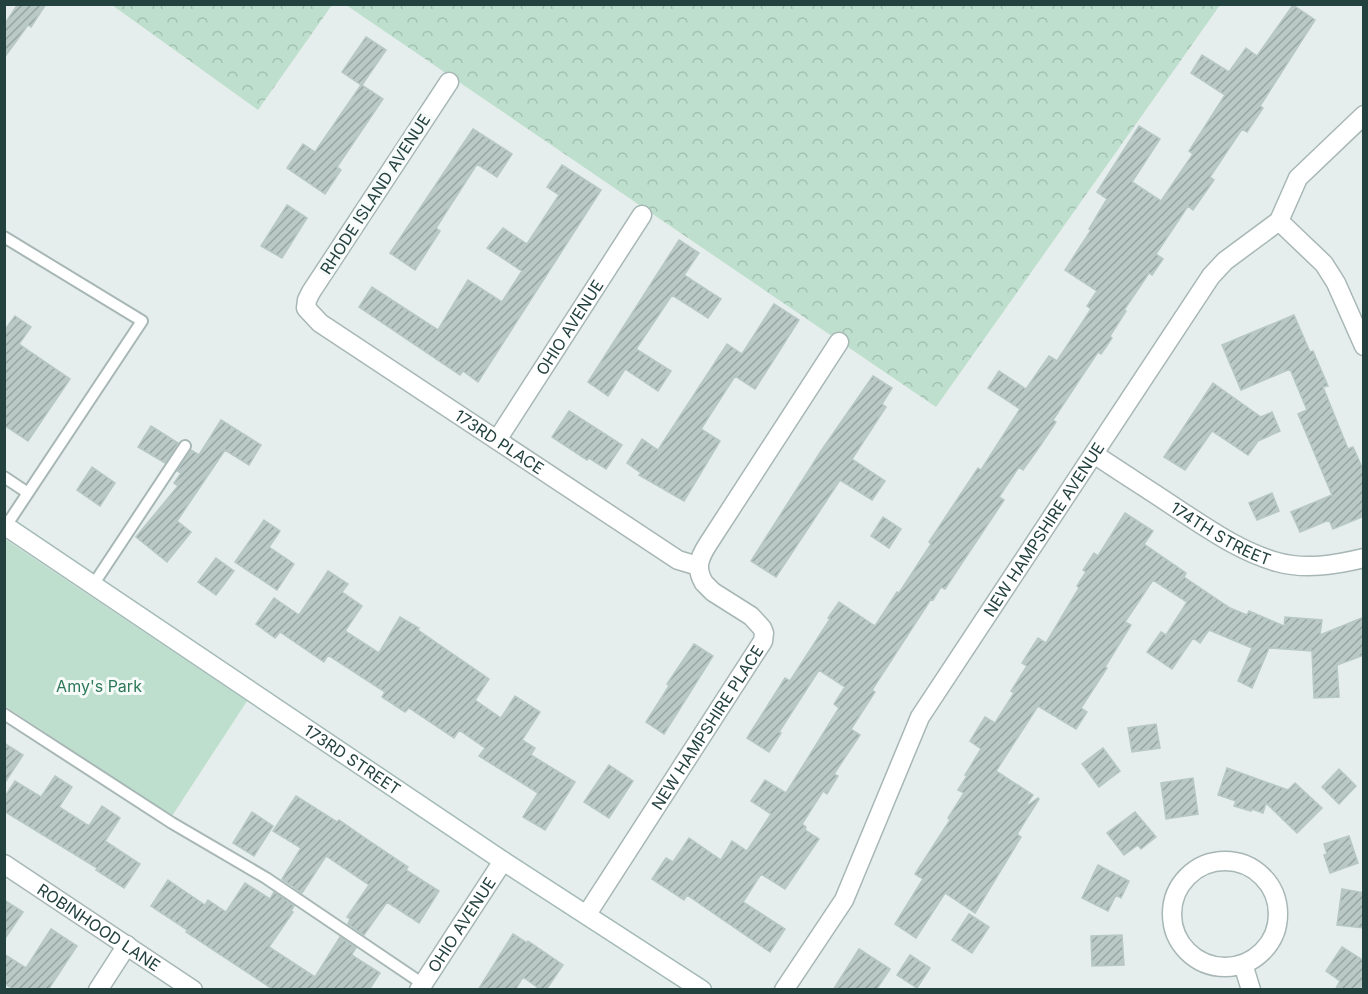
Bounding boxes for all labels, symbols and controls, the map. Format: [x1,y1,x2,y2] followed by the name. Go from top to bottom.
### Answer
[316,110,434,278] street label: RHODE ISLAND AVENUE
[532,276,608,379] street label: OHIO AVENUE
[451,405,548,478] street label: 173RD PLACE
[979,439,1108,620] street label: NEW HAMPSHIRE AVENUE
[1167,497,1274,569] street label: 174TH STREET
[647,642,768,813] street label: NEW HAMPSHIRE PLACE
[56,676,142,696] park label: Amy's Park
[300,720,404,799] street label: 173RD STREET
[423,873,500,976] street label: OHIO AVENUE
[34,879,164,975] street label: ROBINHOOD LANE

